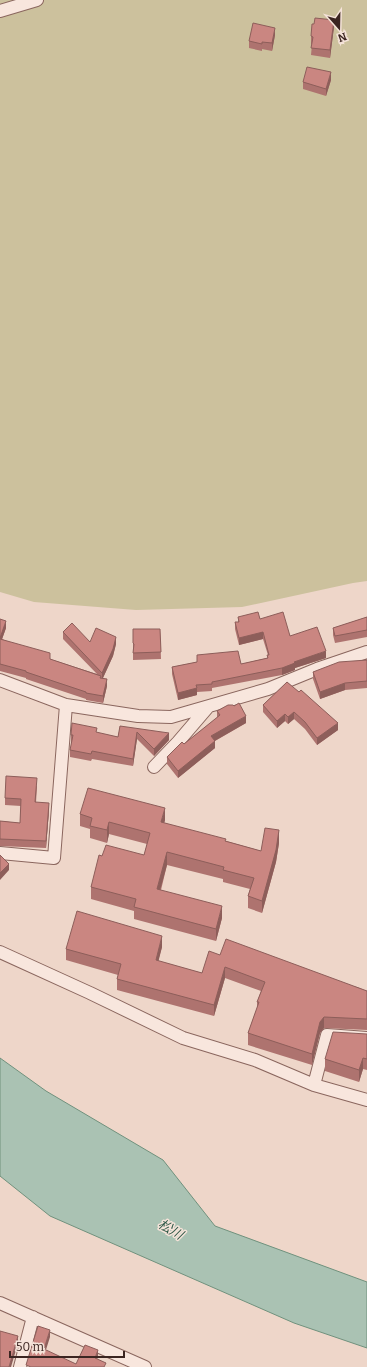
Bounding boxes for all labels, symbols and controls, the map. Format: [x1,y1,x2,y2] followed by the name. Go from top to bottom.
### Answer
[319,8,359,48] north arrow
[336,29,348,45] text: N
[156,1216,187,1243] water label: 松川
[10,1333,124,1359] scale bar
[16,1340,45,1354] text: 50 m

